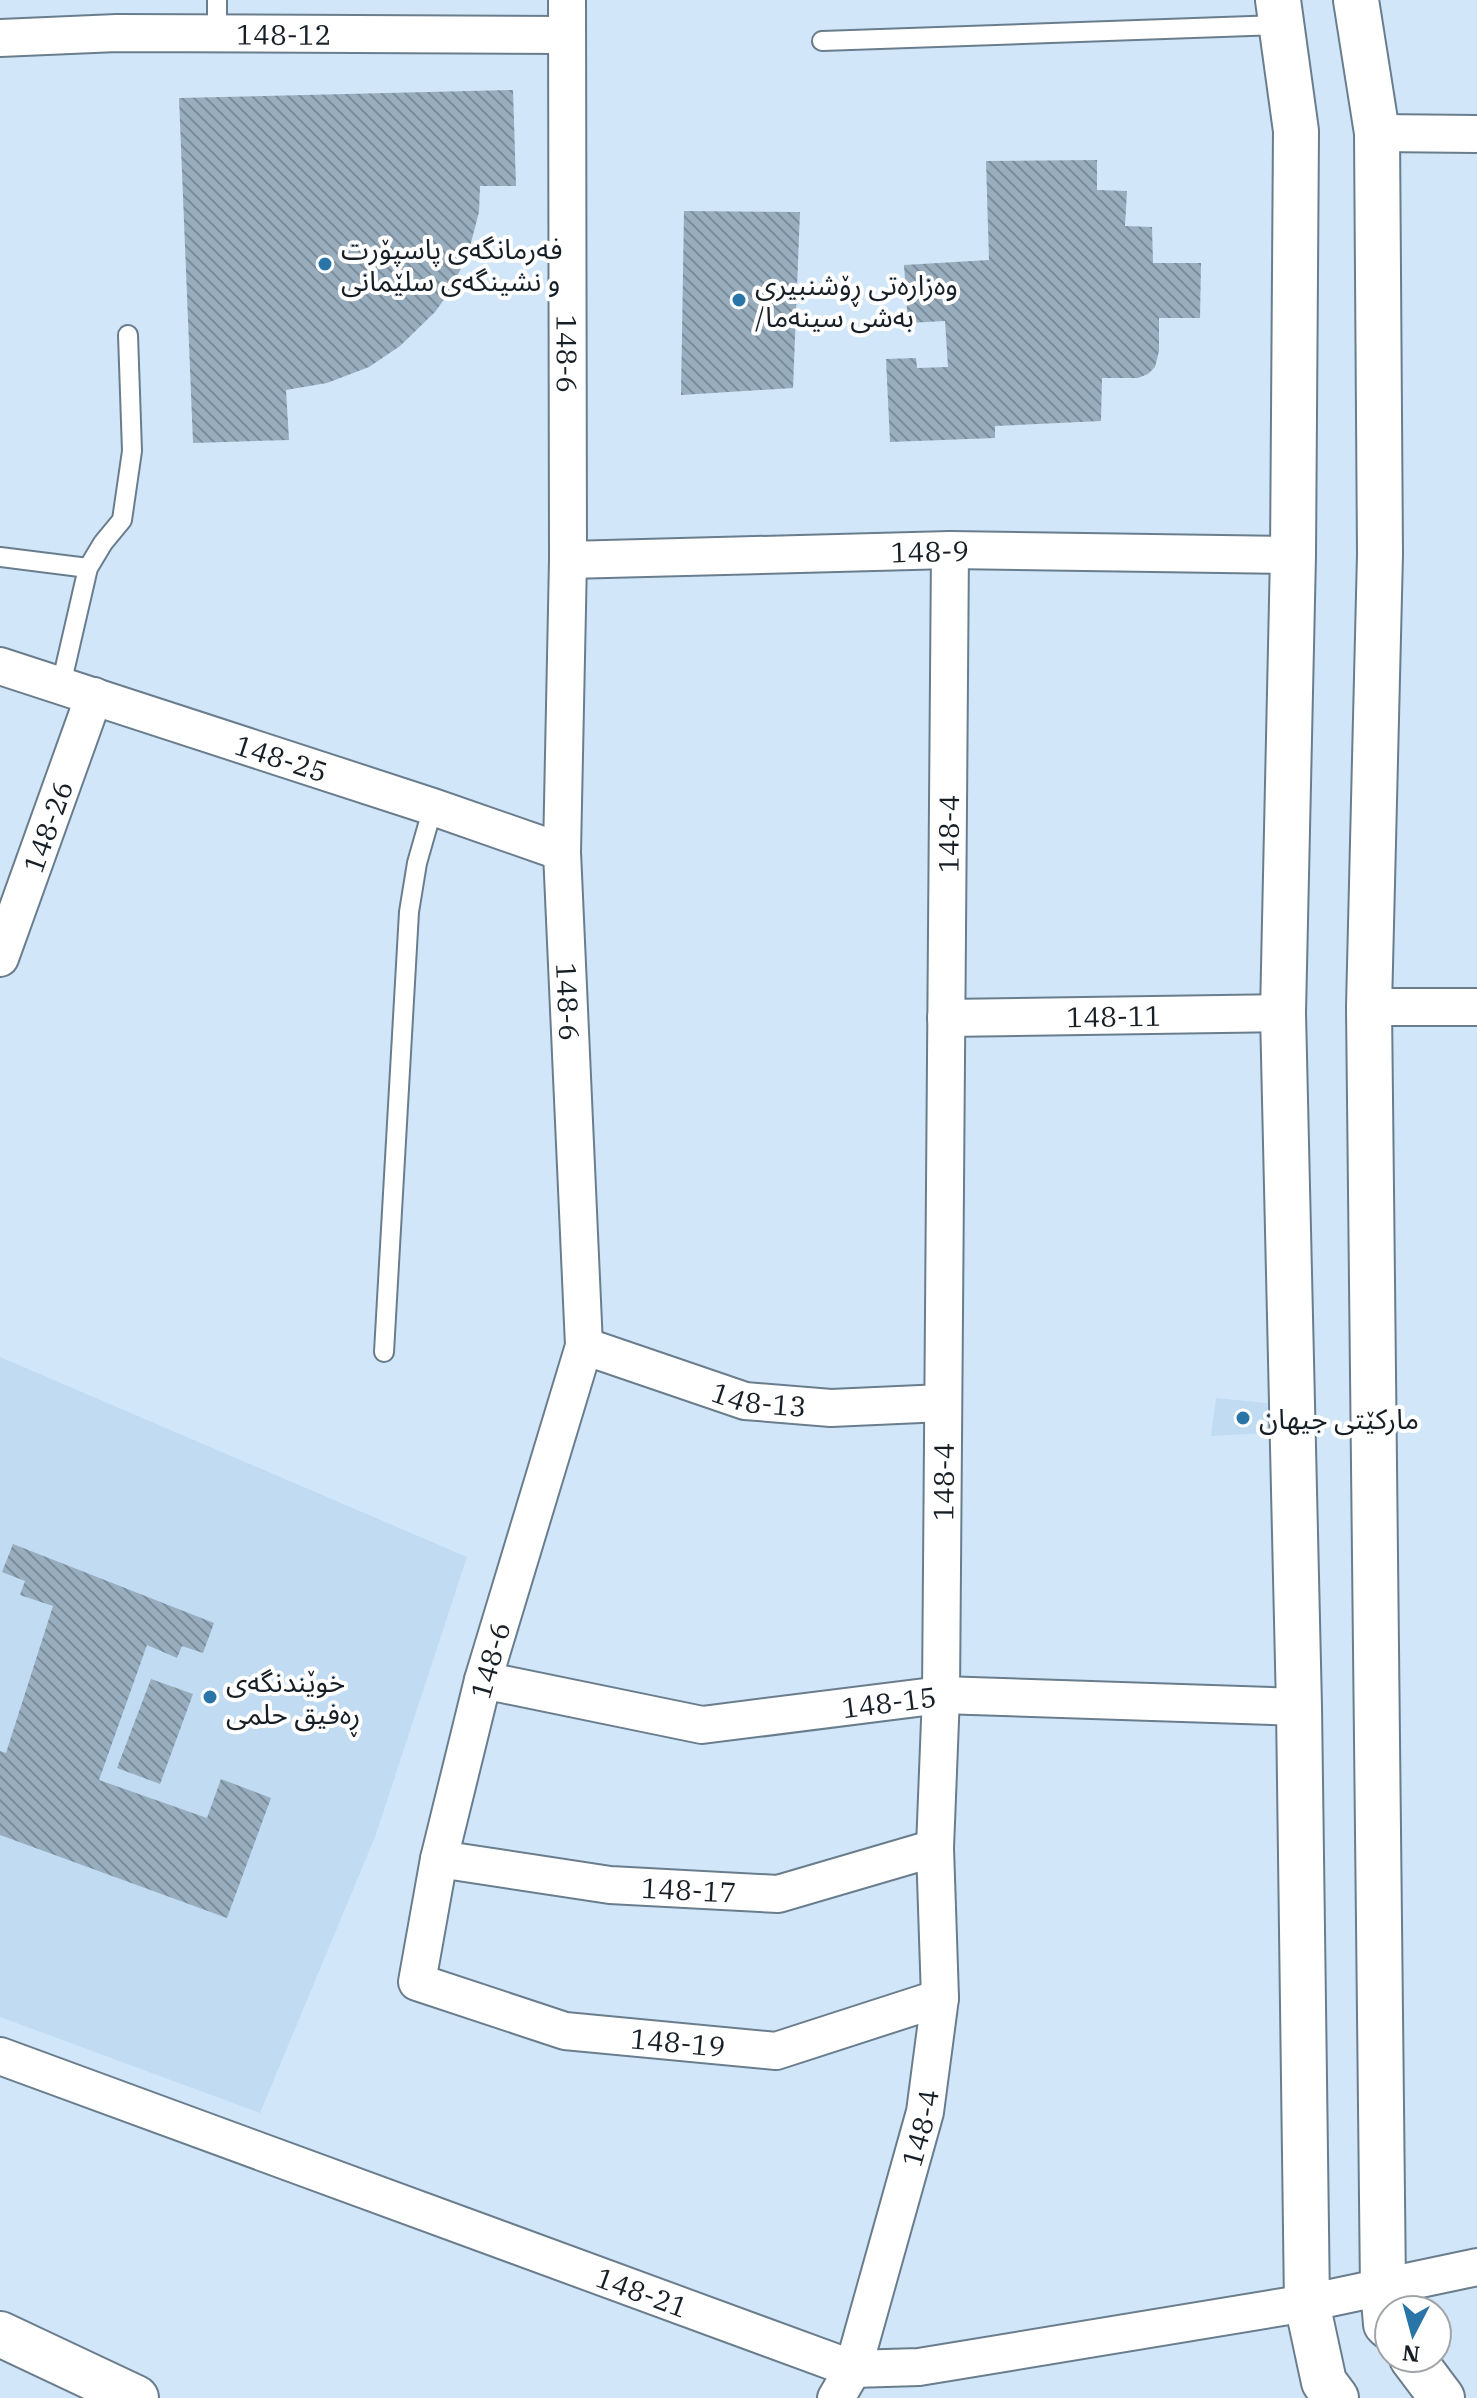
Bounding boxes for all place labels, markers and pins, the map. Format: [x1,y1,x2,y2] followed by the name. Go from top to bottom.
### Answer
[341,230,562,299] place label: فەرمانگەی پاسپۆرت و نشینگەی سلێمانی
[316,255,334,273] marker: فەرمانگەی پاسپۆرت و نشینگەی سلێمانی
[755,266,958,335] place label: وە‌زارە‌تی ڕۆشنبیری /بە‌شی سینە‌ما
[730,291,748,309] marker: وە‌زارە‌تی ڕۆشنبیری /بە‌شی سینە‌ما
[1259,1400,1419,1437] place label: ماركێتی جیھان
[1234,1409,1252,1427] marker: ماركێتی جیھان
[226,1663,360,1737] place label: خوێندنگەی ڕەفیق حلمی
[201,1688,219,1706] marker: خوێندنگەی ڕەفیق حلمی

